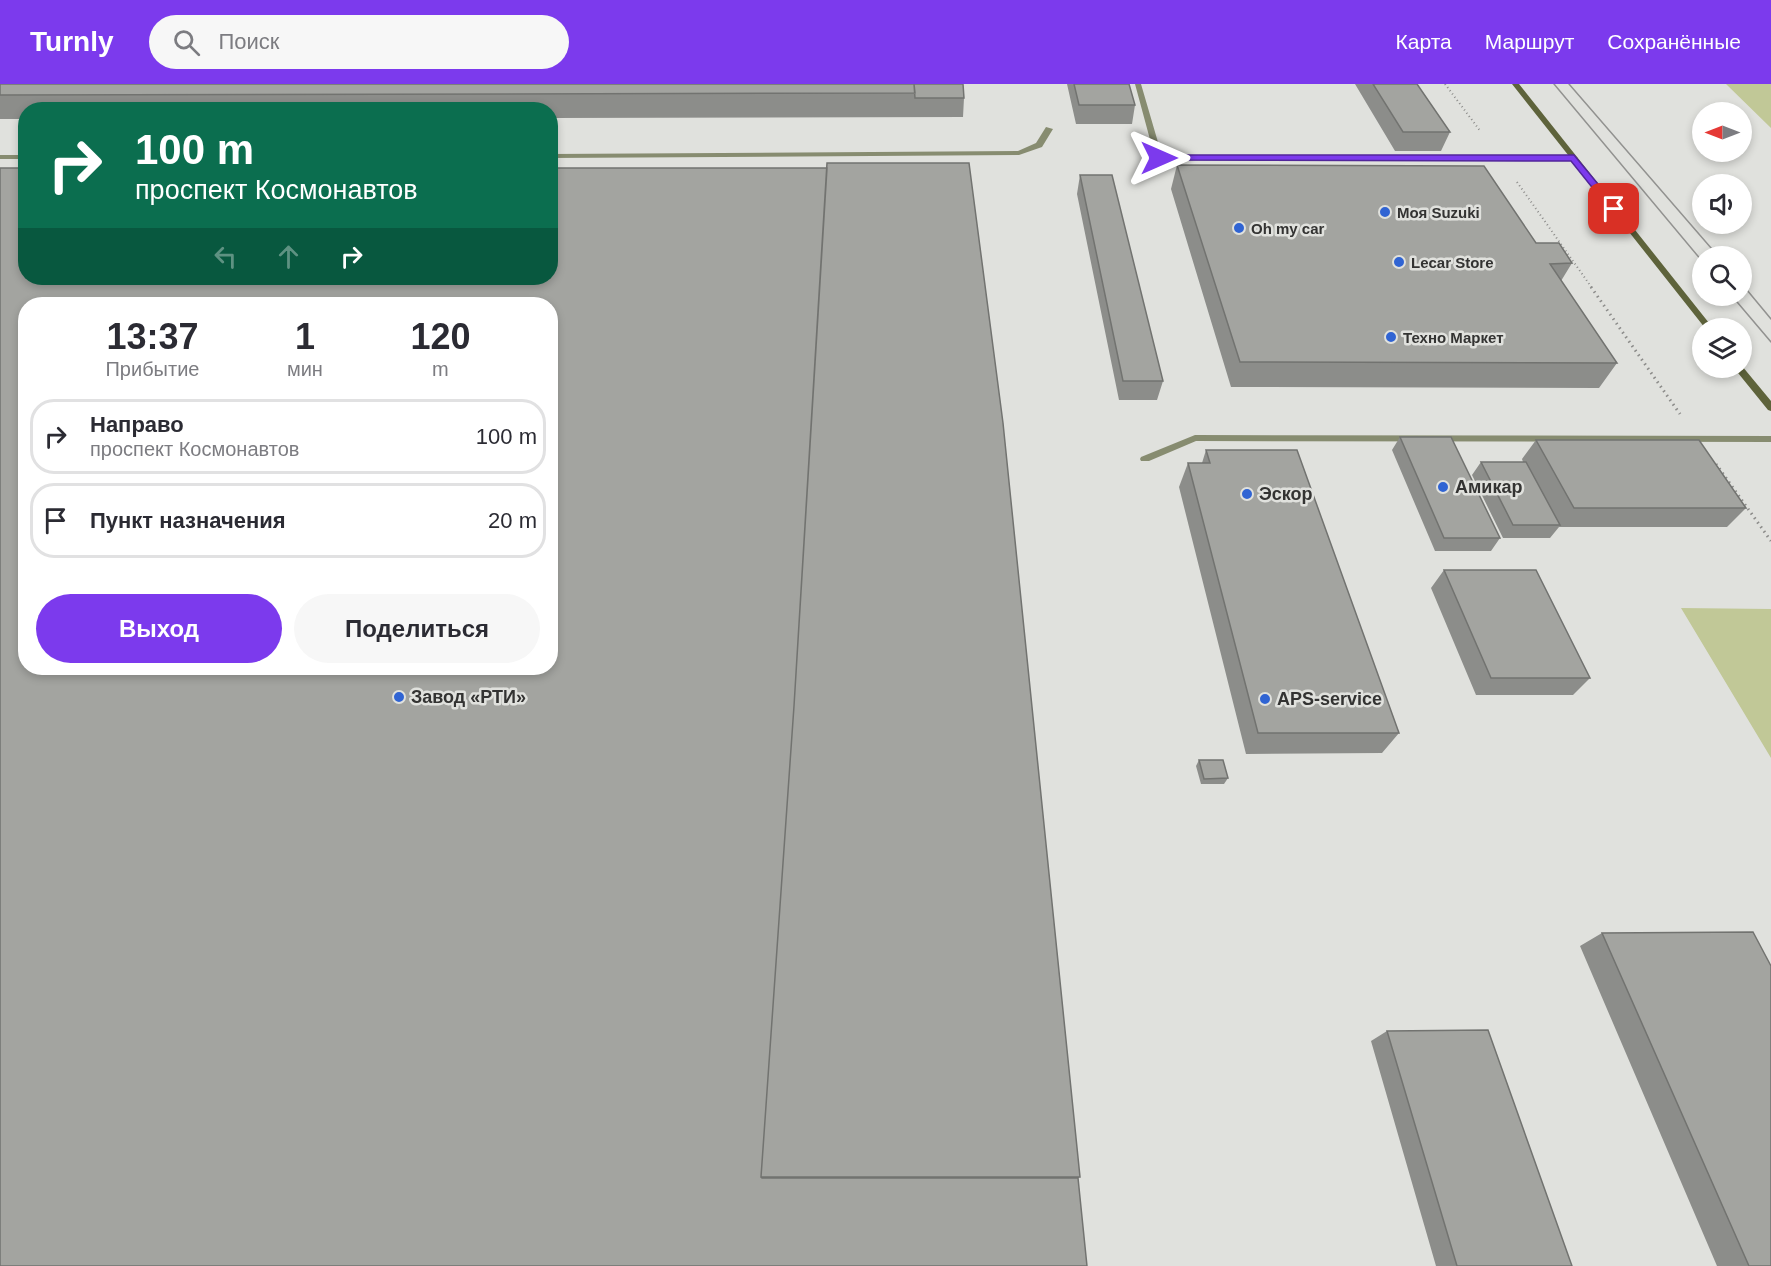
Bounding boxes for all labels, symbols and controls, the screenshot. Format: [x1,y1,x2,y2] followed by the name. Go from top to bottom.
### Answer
[149,15,569,69] search box
[30,26,113,57] text: Turnly
[170,26,203,59] icon: search
[218,29,279,54] text: Поиск
[1396,30,1452,53] text: Карта
[1485,30,1574,53] text: Маршрут
[1607,30,1741,53] text: Сохранённые
[1692,102,1752,162] north arrow
[1692,102,1752,378] map controls
[36,126,114,204] icon: right
[135,126,254,173] text: 100 m
[1127,126,1191,190] position arrow
[1692,174,1752,234] button: sound
[135,175,418,205] text: проспект Космонавтов
[1588,183,1639,234] pin
[1597,192,1630,225] icon: arrive
[1397,204,1480,221] place label: Моя Suzuki
[1378,205,1392,219] marker: Моя Suzuki
[1251,220,1325,237] place label: Oh my car
[1232,221,1246,235] marker: Oh my car
[209,240,242,273] icon: left
[272,240,305,273] icon: ahead
[335,240,368,273] icon: right
[1692,246,1752,306] button: search
[1411,254,1494,271] place label: Lecar Store
[1392,255,1406,269] marker: Lecar Store
[106,316,199,357] text: 13:37
[295,316,315,357] text: 1
[410,316,470,357] text: 120
[1692,318,1752,378] button: layers
[1403,329,1503,346] place label: Техно Маркет
[1384,330,1398,344] marker: Техно Маркет
[105,358,199,380] text: Прибытие
[287,358,323,380] text: мин
[432,358,449,380] text: m
[90,412,184,437] text: Направо
[39,420,72,453] icon: right
[476,424,537,449] text: 100 m
[90,438,299,460] text: проспект Космонавтов
[1455,477,1522,497] place label: Амикар
[1436,480,1450,494] marker: Амикар
[1259,484,1313,504] place label: Эскор
[1240,487,1254,501] marker: Эскор
[39,504,72,537] icon: arrive
[90,508,286,533] text: Пункт назначения
[488,508,537,533] text: 20 m
[36,594,282,663] button: Выход
[294,594,540,663] button: Поделиться
[411,687,526,707] place label: Завод «РТИ»
[1277,689,1382,709] place label: APS-service
[392,690,406,704] marker: Завод «РТИ»
[1258,692,1272,706] marker: APS-service

